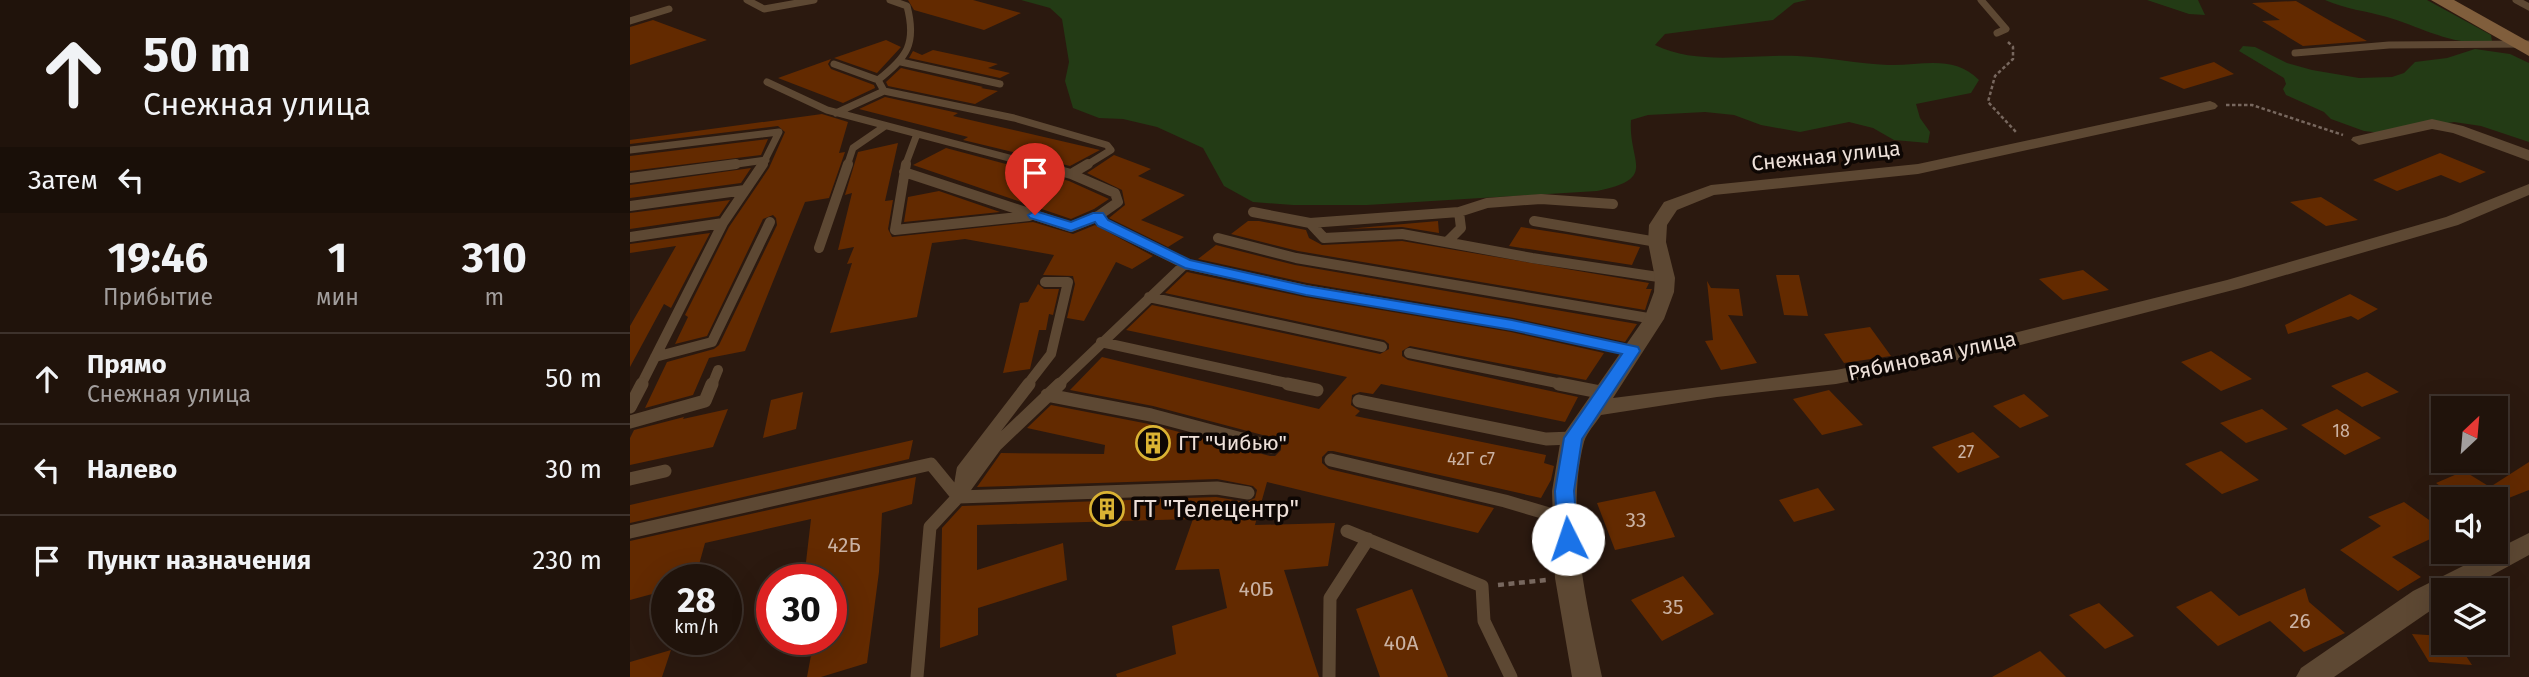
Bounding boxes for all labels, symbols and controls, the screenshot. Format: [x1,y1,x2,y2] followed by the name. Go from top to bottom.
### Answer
[143,25,251,84] text: 50 m
[28,28,119,119] icon: ahead
[143,85,371,123] text: Снежная улица
[1750,135,1902,177] street label: Снежная улица
[1005,143,1065,215] pin
[1016,154,1054,192] icon: arrive
[112,161,150,199] icon: left
[28,165,98,196] text: Затем
[108,233,208,283] text: 19:46
[328,233,347,283] text: 1
[462,233,527,283] text: 310
[103,283,213,311] text: Прибытие
[316,283,359,311] text: мин
[485,283,504,311] text: m
[1846,326,2018,386] street label: Рябиновая улица
[87,349,167,380] text: Прямо
[28,360,66,398] icon: ahead
[545,363,602,394] text: 50 m
[87,380,251,408] text: Снежная улица
[2431,396,2508,472] north arrow
[2431,396,2508,655] map controls
[2332,420,2350,442] house number: 18
[1134,424,1172,462] building icon: ГТ "Чибью"
[1178,430,1287,456] place label: ГТ "Чибью"
[1958,441,1974,463] house number: 27
[1447,448,1495,470] house number: 42Г с7
[28,451,66,489] icon: left
[87,454,177,485] text: Налево
[545,454,602,485] text: 30 m
[2431,487,2508,564] button: sound
[1088,490,1126,528] building icon: ГТ "Телецентр"
[1132,495,1299,523] place label: ГТ "Телецентр"
[1531,502,1605,576] position arrow
[1626,507,1646,533] house number: 33
[827,532,861,558] house number: 42Б
[28,542,66,580] icon: arrive
[87,545,311,576] text: Пункт назначения
[533,545,602,576] text: 230 m
[756,564,847,655] speed limit sign: 30
[1238,576,1274,602] house number: 40Б
[2431,578,2508,655] button: layers
[677,579,716,621] text: 28
[1663,594,1684,620] house number: 35
[2289,608,2311,634] house number: 26
[674,616,719,638] text: km/h
[1384,630,1418,656] house number: 40А

